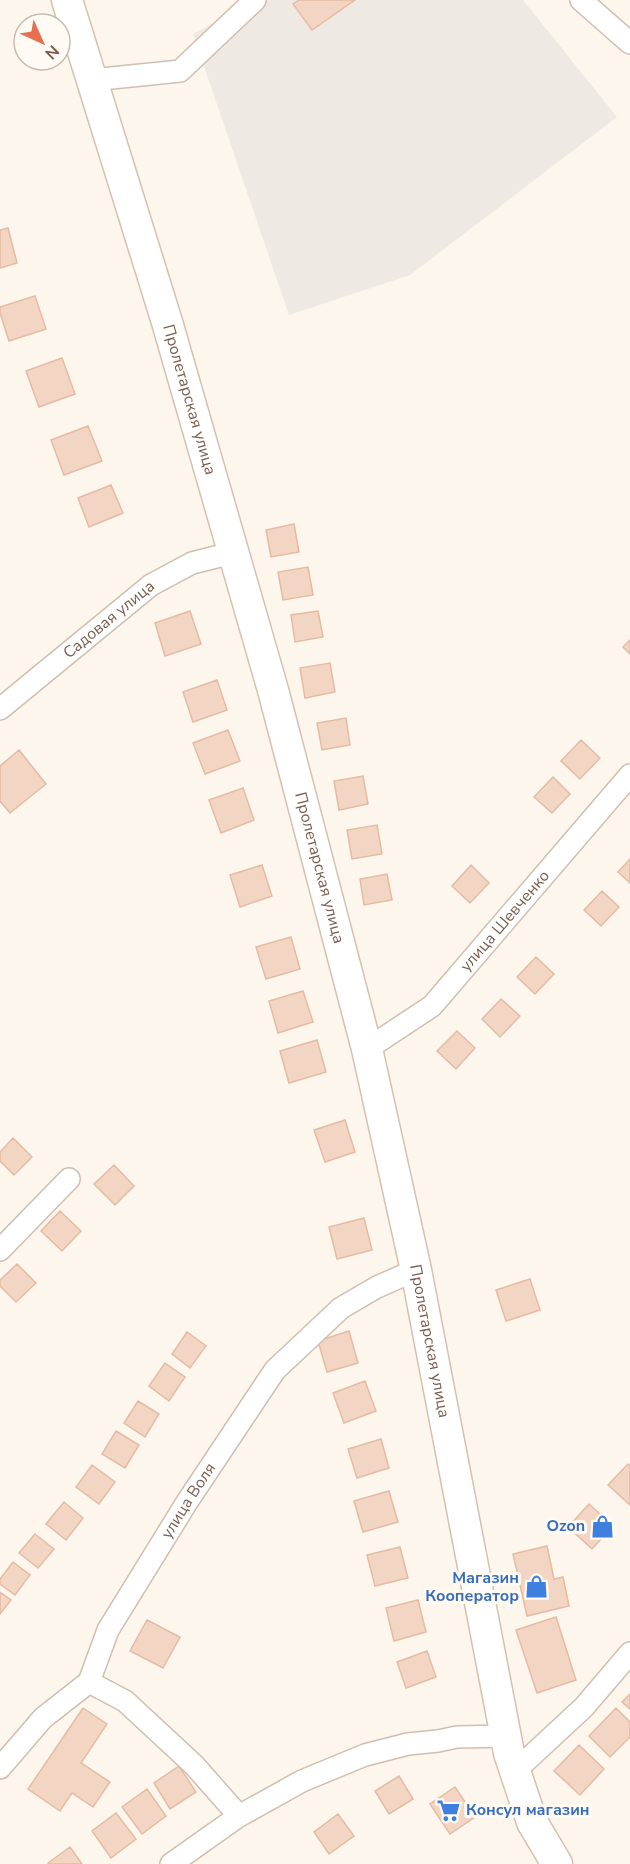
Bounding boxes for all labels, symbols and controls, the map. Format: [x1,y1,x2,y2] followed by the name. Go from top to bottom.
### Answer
[12,12,72,72] north arrow
[40,40,64,64] text: N
[157,322,221,478] street label: Пролетарская улица
[58,575,159,664] street label: Садовая улица
[289,790,350,946] street label: Пролетарская улица
[455,865,555,976] street label: улица Шевченко
[404,1263,455,1420] street label: Пролетарская улица
[156,1458,221,1543] street label: улица Воля
[590,1513,616,1539] shop icon: Ozon
[546,1515,585,1537] place label: Ozon
[425,1567,519,1607] place label: Магазин Кооператор
[524,1574,550,1600] shop icon: Магазин Кооператор
[435,1797,461,1823] supermarket icon: Консул магазин
[466,1799,590,1821] place label: Консул магазин

